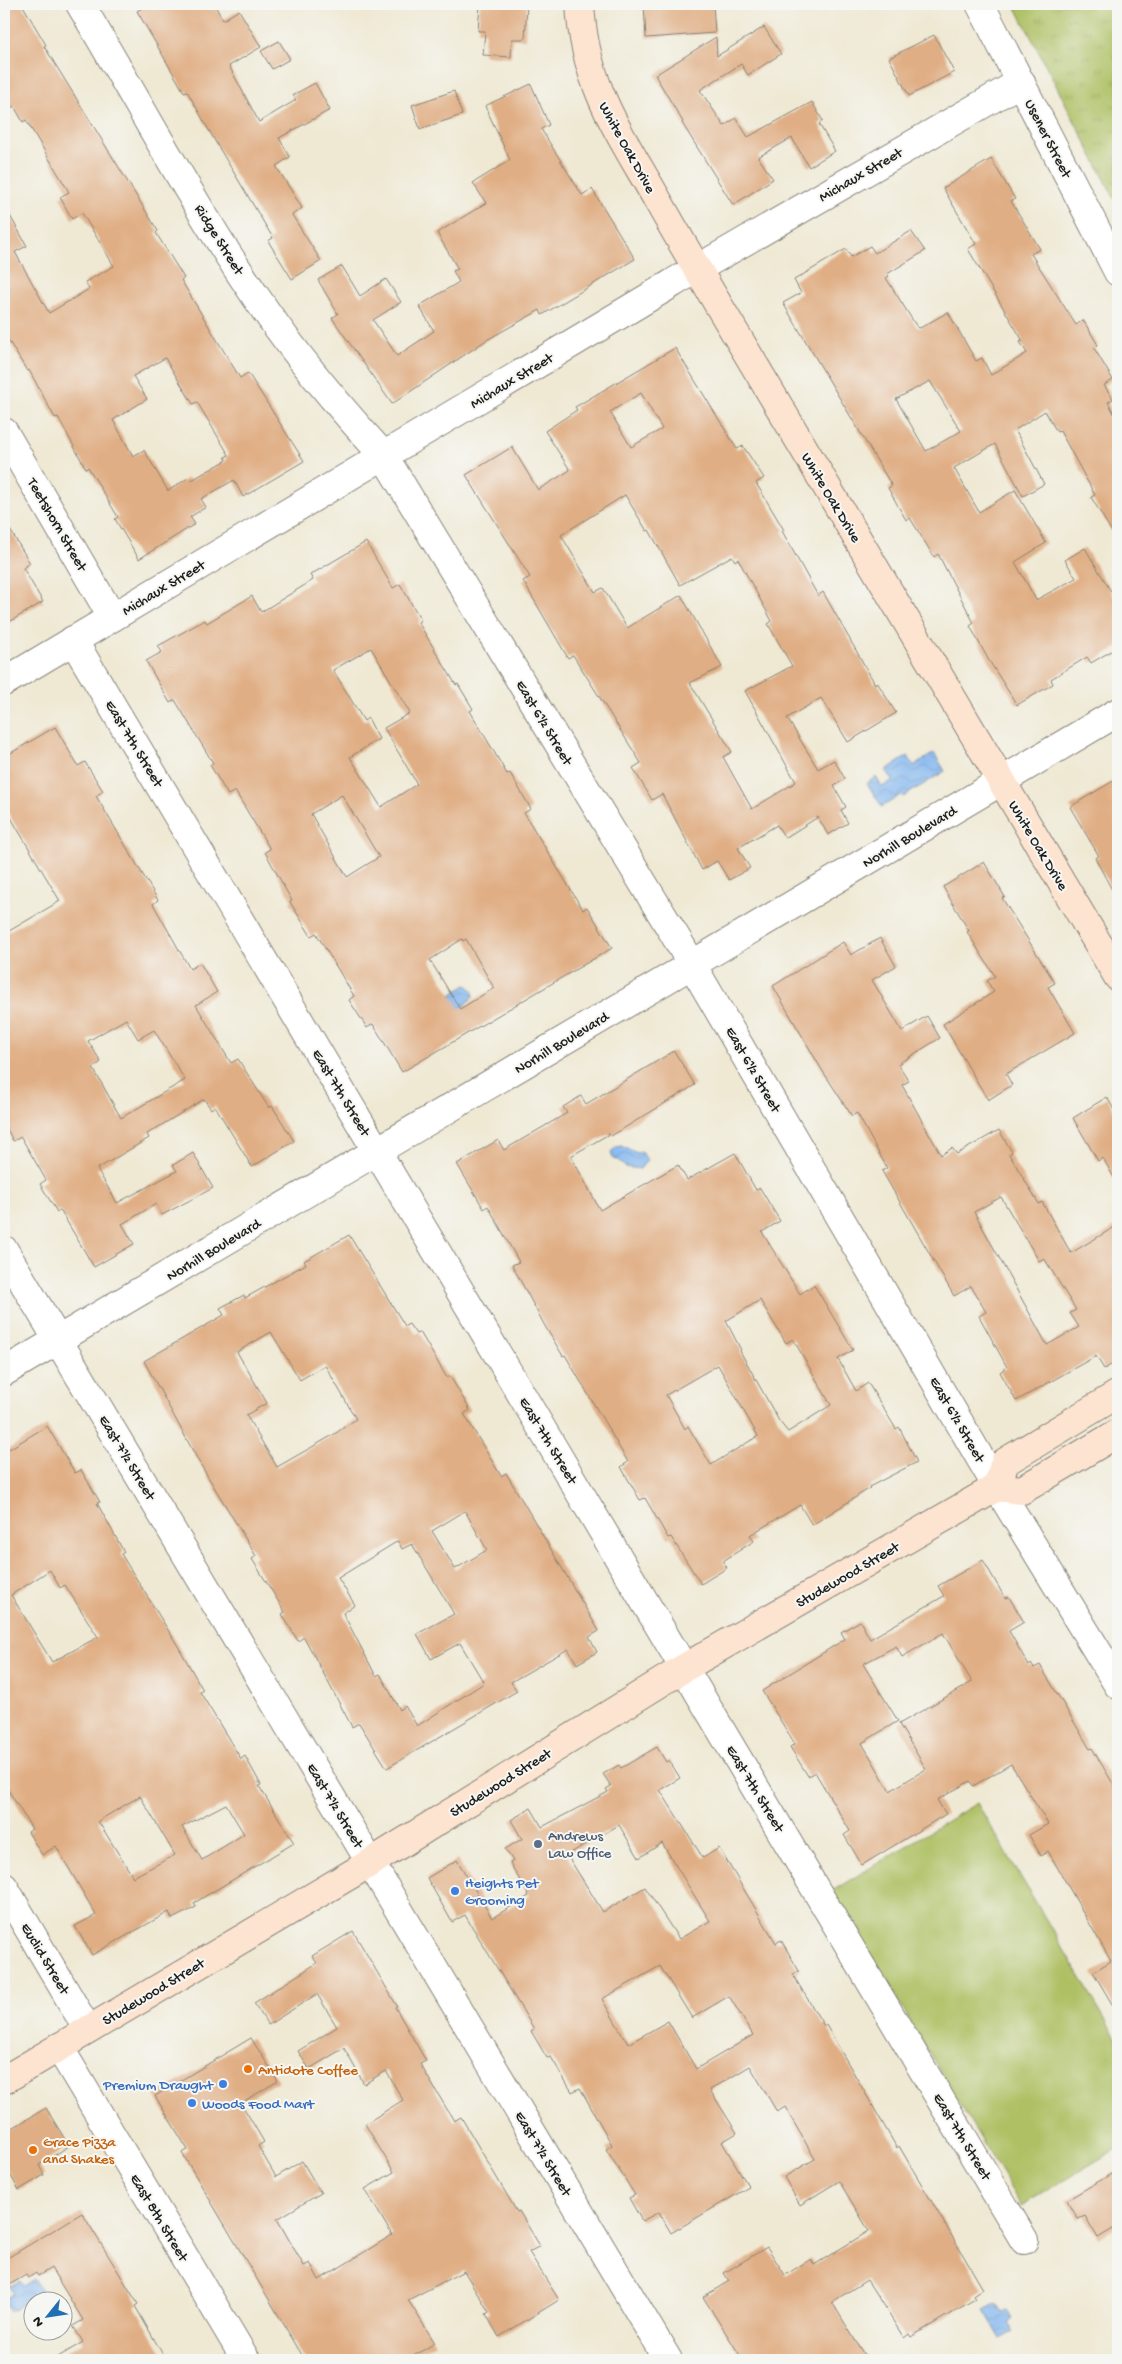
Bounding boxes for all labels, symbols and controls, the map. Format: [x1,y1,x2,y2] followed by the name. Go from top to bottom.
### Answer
[1020,97,1076,183] street label: Usener Street
[594,99,659,197] street label: White Oak Drive
[816,144,908,207] street label: Michaux Street
[190,201,248,280] street label: Ridge Street
[467,349,558,414] street label: Michaux Street
[796,450,864,546] street label: White Oak Drive
[22,474,91,576] street label: Teetshorn Street
[119,556,210,621] street label: Michaux Street
[511,677,577,770] street label: East 6½ Street
[100,697,167,792] street label: East 7th Street
[1003,798,1071,894] street label: White Oak Drive
[860,802,962,873] street label: Norhill Boulevard
[512,1008,614,1079] street label: Norhill Boulevard
[721,1024,785,1118] street label: East 6½ Street
[307,1046,374,1141] street label: East 7th Street
[164,1215,266,1286] street label: Norhill Boulevard
[925,1374,989,1468] street label: East 6½ Street
[514,1394,581,1489] street label: East 7th Street
[94,1412,160,1505] street label: East 7½ Street
[793,1538,904,1613] street label: Studewood Street
[721,1742,788,1837] street label: East 7th Street
[447,1744,557,1822] street label: Studewood Street
[302,1760,368,1853] street label: East 7½ Street
[548,1828,612,1863] place label: Andrews Law Office
[532,1838,544,1850] marker: Andrews Law Office
[465,1875,540,1910] place label: Heights Pet Grooming
[449,1885,461,1897] marker: Heights Pet Grooming
[16,1920,74,2000] street label: Euclid Street
[100,1954,210,2030] street label: Studewood Street
[258,2062,358,2080] place label: Antidote Coffee
[242,2063,254,2075] marker: Antidote Coffee
[102,2077,215,2095] place label: Premium Draught
[217,2078,229,2090] marker: Premium Draught
[928,2090,995,2185] street label: East 7th Street
[202,2096,316,2114] place label: Woods Food Mart
[186,2097,198,2109] marker: Woods Food Mart
[510,2108,576,2201] street label: East 7½ Street
[43,2134,116,2169] place label: Grace Pizza and Shakes
[27,2144,39,2156] marker: Grace Pizza and Shakes
[125,2171,192,2267] street label: East 8th Street
[22,2292,72,2342] north arrow
[29,2313,49,2329] text: N

